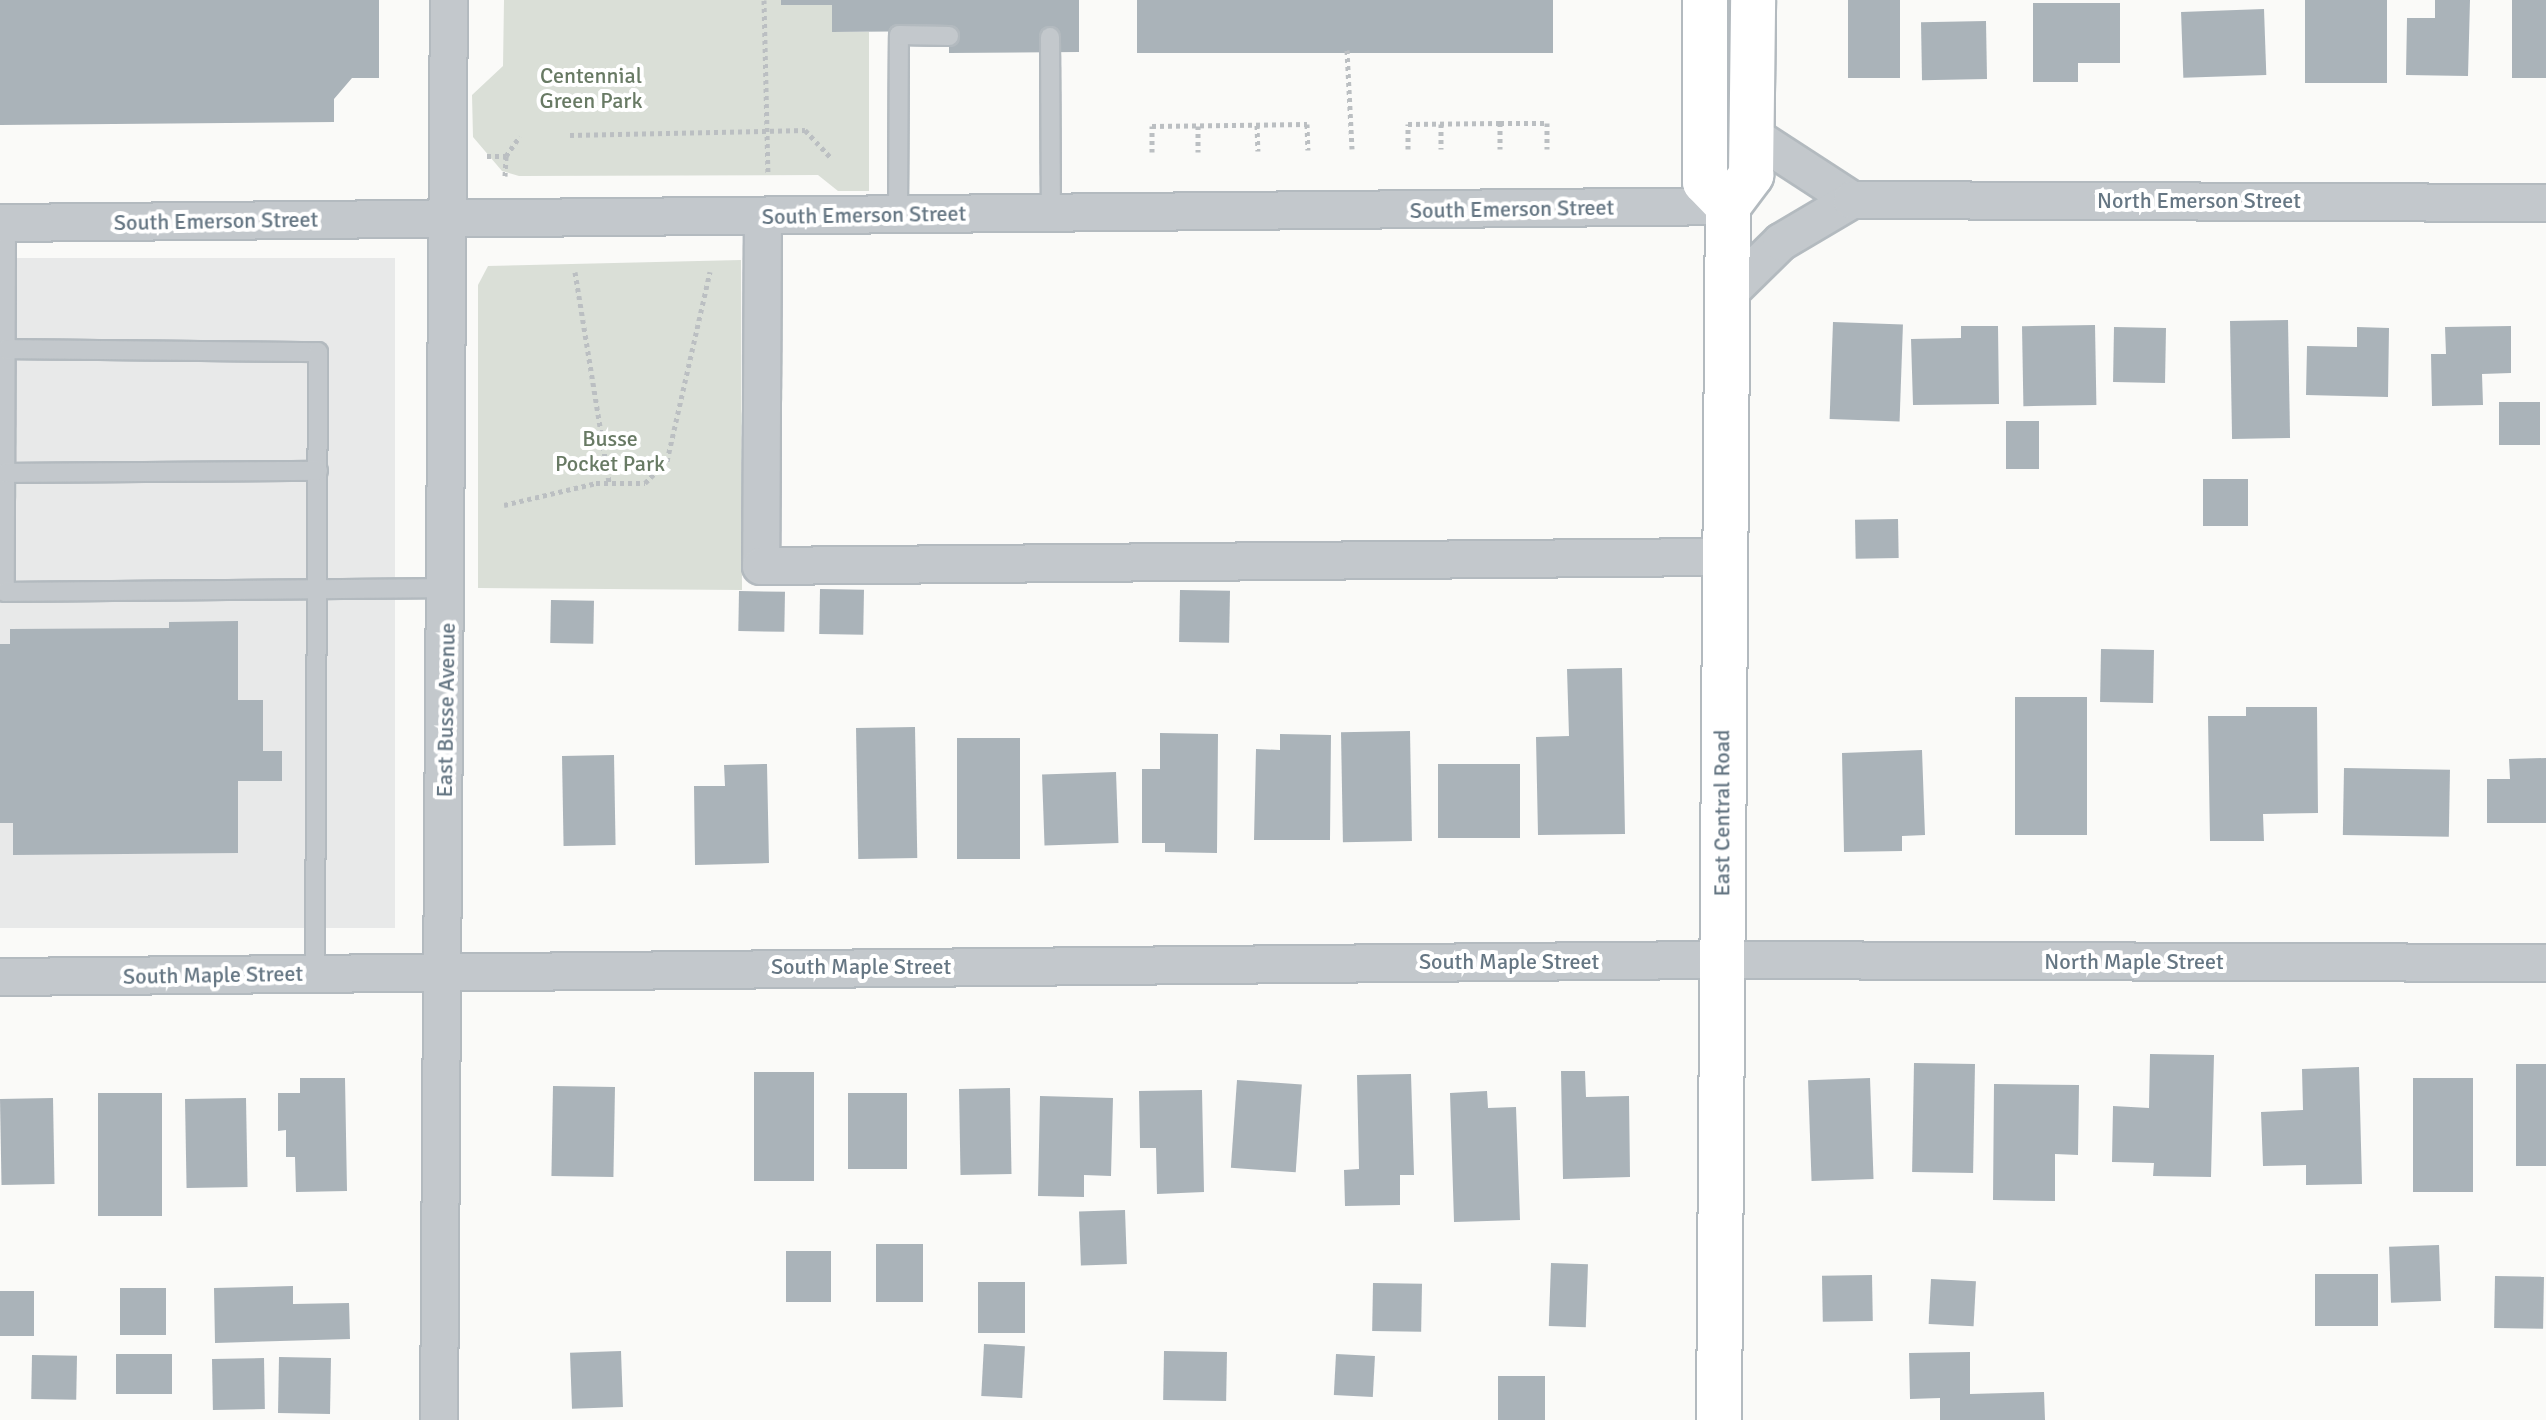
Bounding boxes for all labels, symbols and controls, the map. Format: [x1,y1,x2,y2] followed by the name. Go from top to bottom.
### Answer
[540,62,642,114] park label: Centennial Green Park
[2097,188,2301,214] street label: North Emerson Street
[1410,194,1614,224] street label: South Emerson Street
[762,200,966,230] street label: South Emerson Street
[114,206,318,236] street label: South Emerson Street
[555,425,665,476] park label: Busse Pocket Park
[431,622,461,798] street label: East Busse Avenue
[1709,730,1735,896] street label: East Central Road
[1419,949,1599,975] street label: South Maple Street
[2044,949,2224,975] street label: North Maple Street
[771,954,951,980] street label: South Maple Street
[123,960,303,990] street label: South Maple Street

